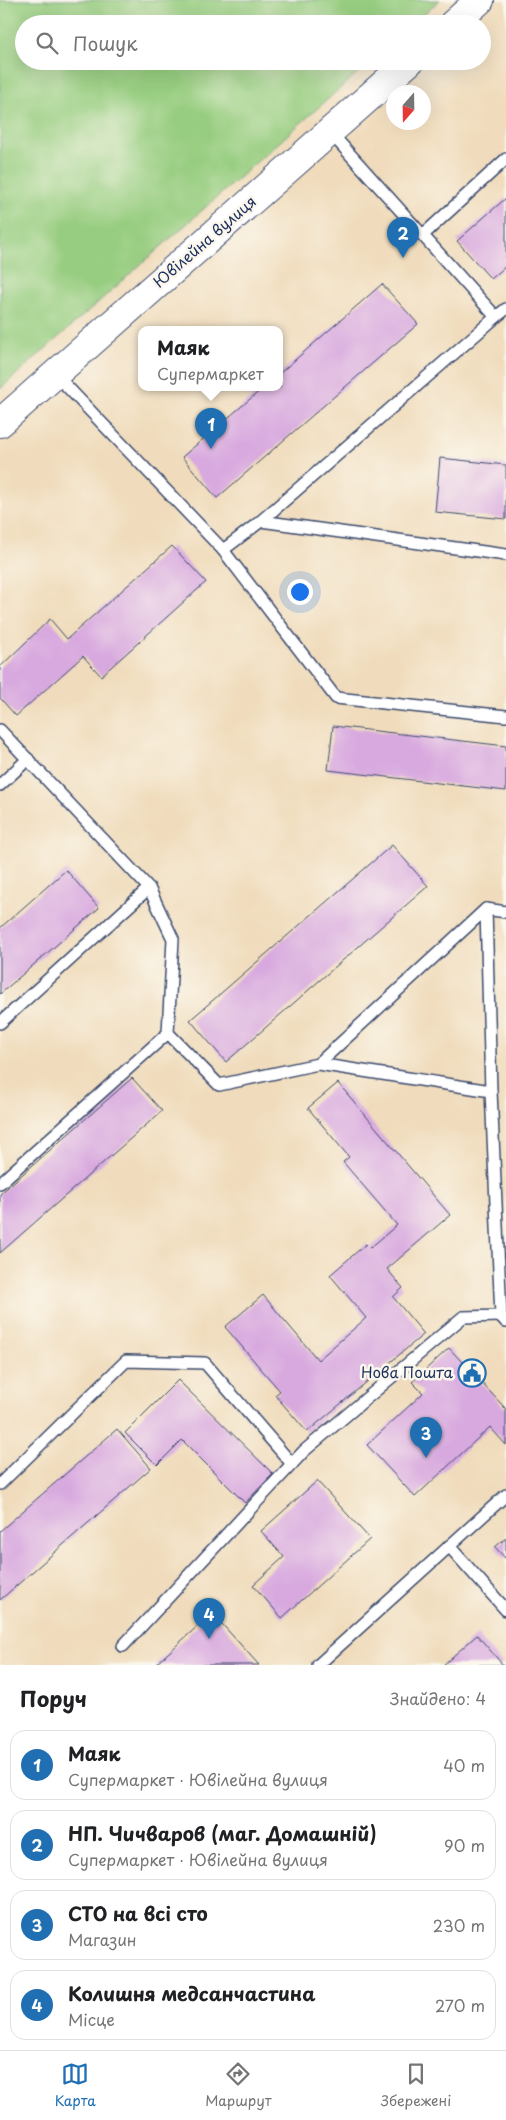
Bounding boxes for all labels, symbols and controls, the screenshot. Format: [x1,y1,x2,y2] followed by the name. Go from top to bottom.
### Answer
[15,15,491,70] search box
[33,29,61,57] icon: search
[73,29,138,57] text: Пошук
[386,85,431,130] north arrow
[147,189,261,292] street label: Ювілейна вулиця
[387,217,419,258] pin: 2
[138,326,283,391] popup
[157,333,209,361] text: Маяк
[157,361,264,385] text: Супермаркет
[195,408,227,449] pin: 1
[287,579,313,605] your location
[457,1358,487,1388] public building icon: Нова Пошта
[361,1360,454,1383] place label: Нова Пошта
[410,1417,442,1458] pin: 3
[193,1598,225,1639] pin: 4
[20,1682,87,1714] text: Поруч
[390,1686,486,1710] text: Знайдено: 4
[68,1739,120,1767] text: Маяк
[33,1753,41,1777] text: 1
[443,1753,485,1777] text: 40 m
[68,1767,328,1791] text: Супермаркет · Ювілейна вулиця
[68,1819,377,1847] text: НП. Чичваров (маг. Домашній)
[31,1833,43,1857] text: 2
[444,1833,485,1857] text: 90 m
[68,1847,328,1871] text: Супермаркет · Ювілейна вулиця
[68,1899,208,1927] text: СТО на всі сто
[32,1913,42,1937] text: 3
[433,1913,485,1937] text: 230 m
[68,1927,137,1951] text: Магазин
[68,1979,315,2007] text: Колишня медсанчастина
[32,1993,42,2017] text: 4
[435,1993,485,2017] text: 270 m
[68,2007,115,2031] text: Місце
[55,2060,96,2111] tab: Карта
[205,2060,271,2111] tab: Маршрут
[381,2060,451,2111] tab: Збережені

